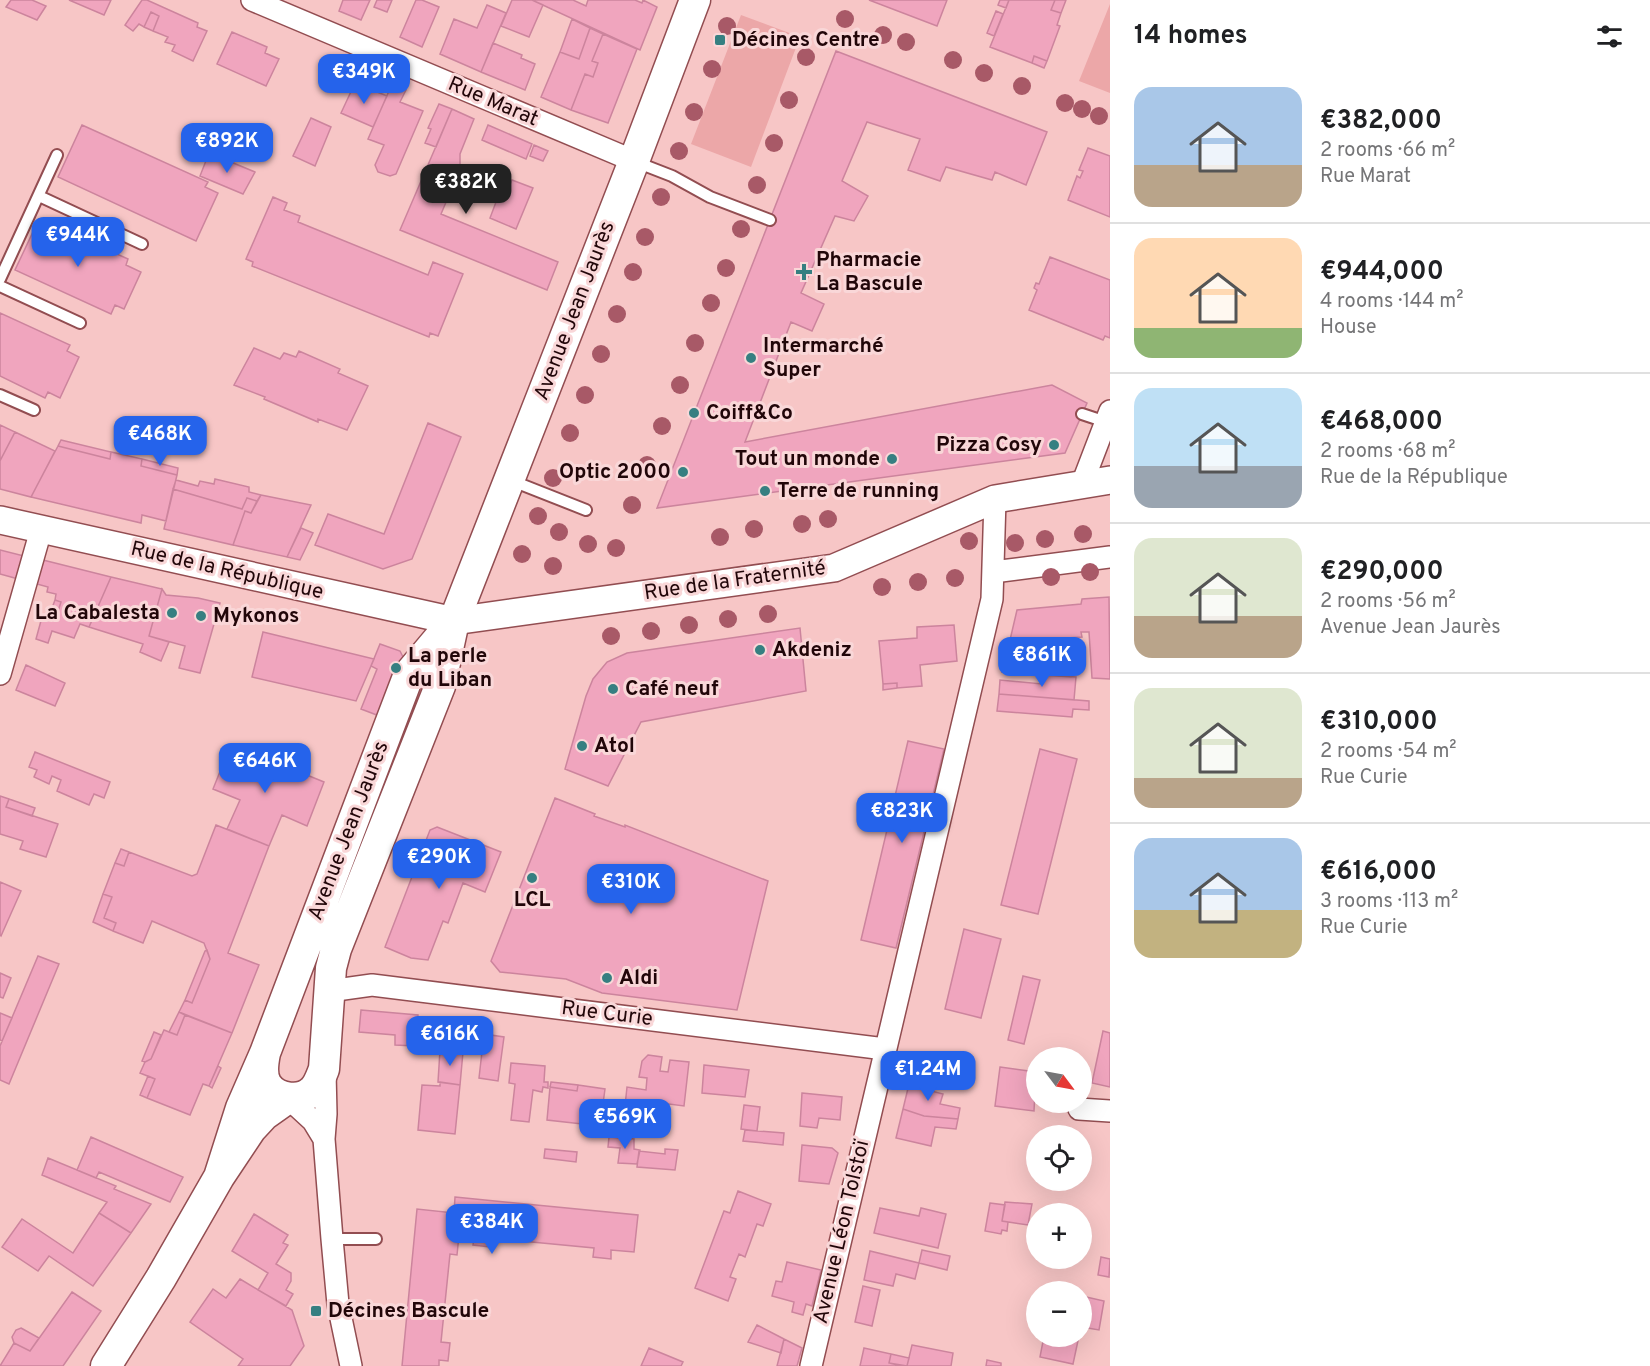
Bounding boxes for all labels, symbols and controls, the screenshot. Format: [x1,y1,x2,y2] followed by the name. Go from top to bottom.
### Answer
[1134,20,1248,53] text: 14 homes
[1593,20,1626,53] icon: filters
[732,27,880,54] place label: Décines Centre
[713,33,727,47] marker: Décines Centre
[322,54,406,105] pin: €349K
[332,60,396,86] text: €349K
[444,71,542,133] street label: Rue Marat
[1320,105,1442,138] text: €382,000
[1182,111,1254,183] icon: home
[185,123,269,174] pin: €892K
[195,129,259,155] text: €892K
[1320,138,1455,164] text: 2 rooms · 66 m²
[424,164,508,215] pin: €382K
[1320,164,1411,190] text: Rue Marat
[434,170,498,196] text: €382K
[36,217,120,268] pin: €944K
[528,218,622,404] street label: Avenue Jean Jaurès
[46,223,110,249] text: €944K
[816,247,923,298] place label: Pharmacie La Bascule
[1320,256,1444,289] text: €944,000
[1182,262,1254,334] icon: home
[797,265,811,279] marker: Pharmacie La Bascule
[1320,289,1463,315] text: 4 rooms · 144 m²
[1320,315,1376,341] text: House
[763,333,884,384] place label: Intermarché Super
[744,351,758,365] marker: Intermarché Super
[706,400,793,427] place label: Coiff&Co
[687,406,701,420] marker: Coiff&Co
[1320,406,1443,439] text: €468,000
[1182,412,1254,484] icon: home
[118,416,202,467] pin: €468K
[128,422,192,448] text: €468K
[936,432,1042,459] place label: Pizza Cosy
[1047,438,1061,452] marker: Pizza Cosy
[1320,439,1456,465] text: 2 rooms · 68 m²
[735,446,880,473] place label: Tout un monde
[885,452,899,466] marker: Tout un monde
[559,459,671,486] place label: Optic 2000
[676,465,690,479] marker: Optic 2000
[1320,465,1508,491] text: Rue de la République
[777,478,939,505] place label: Terre de running
[758,484,772,498] marker: Terre de running
[128,536,326,606] street label: Rue de la République
[642,555,828,607] street label: Rue de la Fraternité
[1320,556,1444,589] text: €290,000
[1182,562,1254,634] icon: home
[1320,589,1456,615] text: 2 rooms · 56 m²
[35,600,160,627] place label: La Cabalesta
[213,603,299,630] place label: Mykonos
[165,606,179,620] marker: La Cabalesta
[194,609,208,623] marker: Mykonos
[1320,615,1501,641] text: Avenue Jean Jaurès
[772,637,852,664] place label: Akdeniz
[1000,637,1084,688] pin: €861K
[408,643,492,694] place label: La perle du Liban
[753,643,767,657] marker: Akdeniz
[1012,643,1072,669] text: €861K
[389,661,403,675] marker: La perle du Liban
[625,676,719,703] place label: Café neuf
[606,682,620,696] marker: Café neuf
[1320,706,1438,739] text: €310,000
[1182,712,1254,784] icon: home
[594,733,635,760] place label: Atol
[302,738,396,924] street label: Avenue Jean Jaurès
[575,739,589,753] marker: Atol
[1320,739,1457,765] text: 2 rooms · 54 m²
[223,743,307,794] pin: €646K
[233,749,297,775] text: €646K
[1320,765,1407,791] text: Rue Curie
[860,793,944,844] pin: €823K
[870,799,934,825] text: €823K
[397,839,481,890] pin: €290K
[407,845,471,871] text: €290K
[1320,856,1437,889] text: €616,000
[1182,862,1254,934] icon: home
[589,864,673,915] pin: €310K
[601,870,661,896] text: €310K
[525,871,539,885] marker: LCL
[514,887,550,914] place label: LCL
[1320,889,1458,915] text: 3 rooms · 113 m²
[1320,915,1407,941] text: Rue Curie
[619,965,658,992] place label: Aldi
[600,971,614,985] marker: Aldi
[560,995,654,1033] street label: Rue Curie
[408,1016,492,1067] pin: €616K
[420,1022,480,1048] text: €616K
[1026,1047,1092,1113] north arrow
[1026,1047,1092,1347] map controls
[879,1051,977,1102] pin: €1.24M
[895,1057,961,1083] text: €1.24M
[583,1099,667,1150] pin: €569K
[593,1105,657,1131] text: €569K
[1026,1125,1092,1191] button: locate
[808,1137,876,1326] street label: Avenue Léon Tolstoï
[1026,1203,1092,1269] button: +
[450,1204,534,1255] pin: €384K
[460,1210,524,1236] text: €384K
[1026,1281,1092,1347] button: −
[328,1298,489,1325] place label: Décines Bascule
[309,1304,323,1318] marker: Décines Bascule

